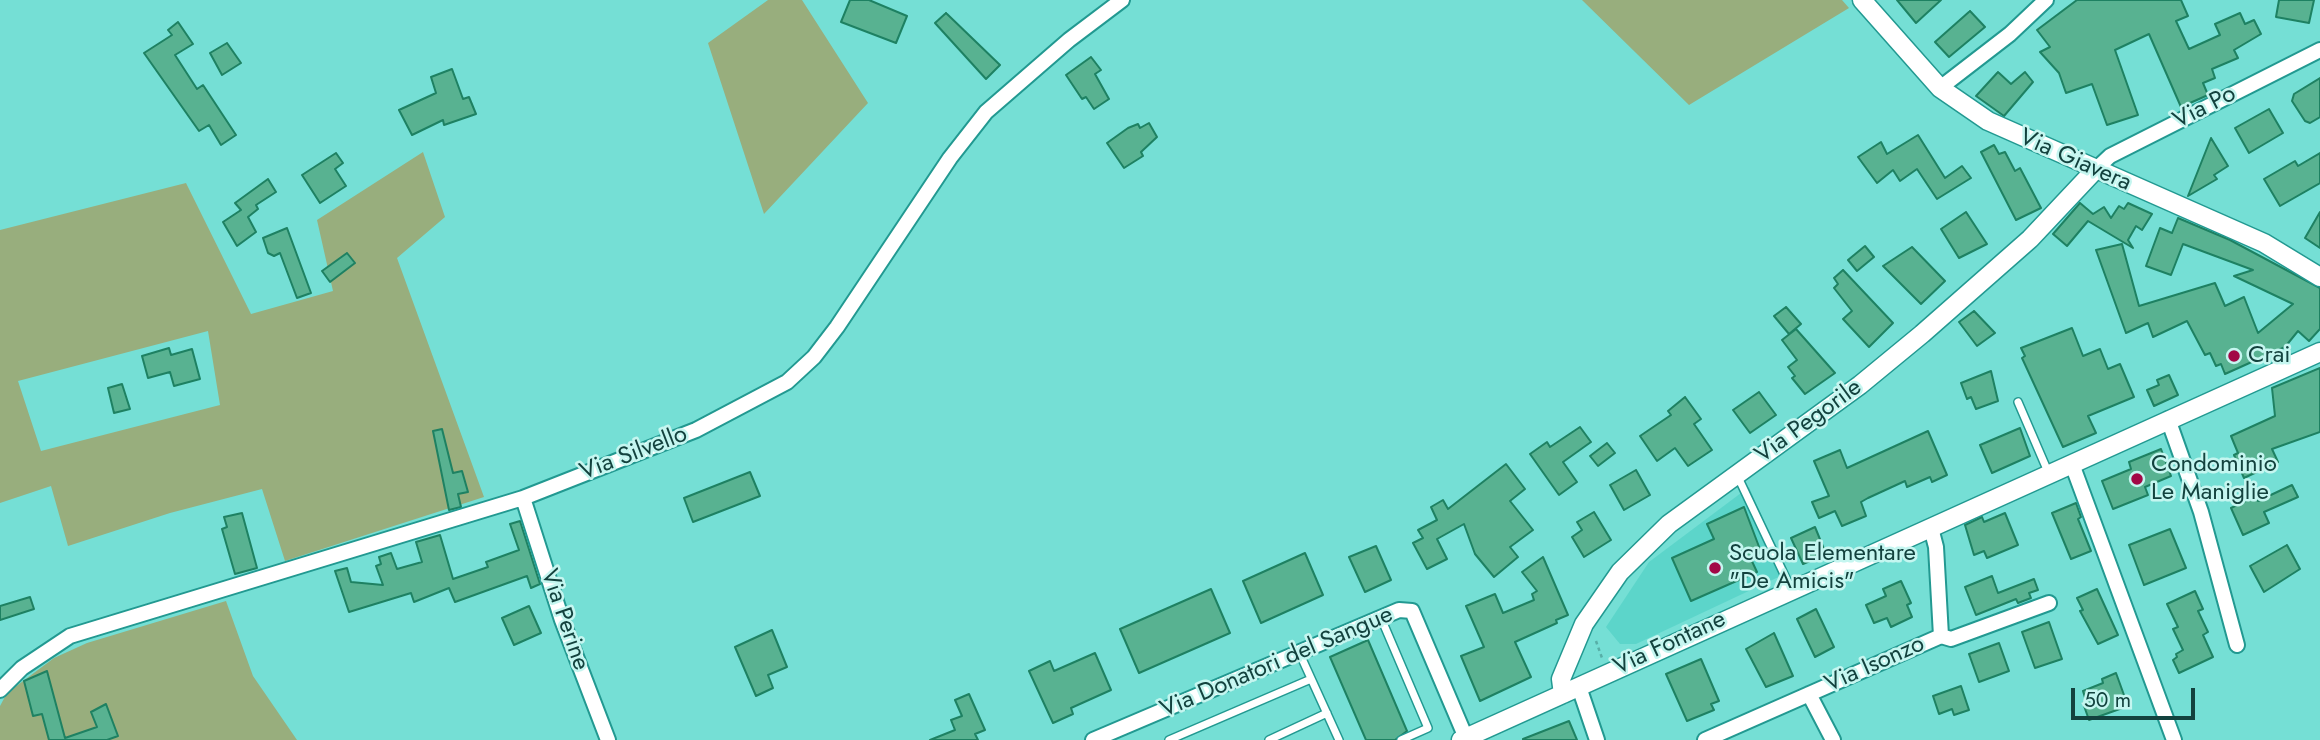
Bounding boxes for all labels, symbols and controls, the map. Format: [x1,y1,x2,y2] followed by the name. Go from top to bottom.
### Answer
[2169,80,2241,136] street label: Via Po
[2015,124,2135,198] street label: Via Giavera
[2248,342,2290,370] place label: Crai
[2226,348,2242,364] marker: Crai
[1750,374,1868,470] street label: Via Pegorile
[576,420,692,488] street label: Via Silvello
[2151,451,2277,507] place label: Condominio Le Maniglie
[2129,471,2145,487] marker: Condominio Le Maniglie
[1729,540,1916,596] place label: Scuola Elementare "De Amicis"
[1707,560,1723,576] marker: Scuola Elementare "De Amicis"
[533,566,595,674] street label: Via Perine
[1156,601,1398,725] street label: Via Donatori del Sangue
[1610,606,1730,682] street label: Via Fontane
[1821,630,1929,700] street label: Via Isonzo
[2075,674,2199,718] scale bar
[2084,685,2131,715] text: 50 m

